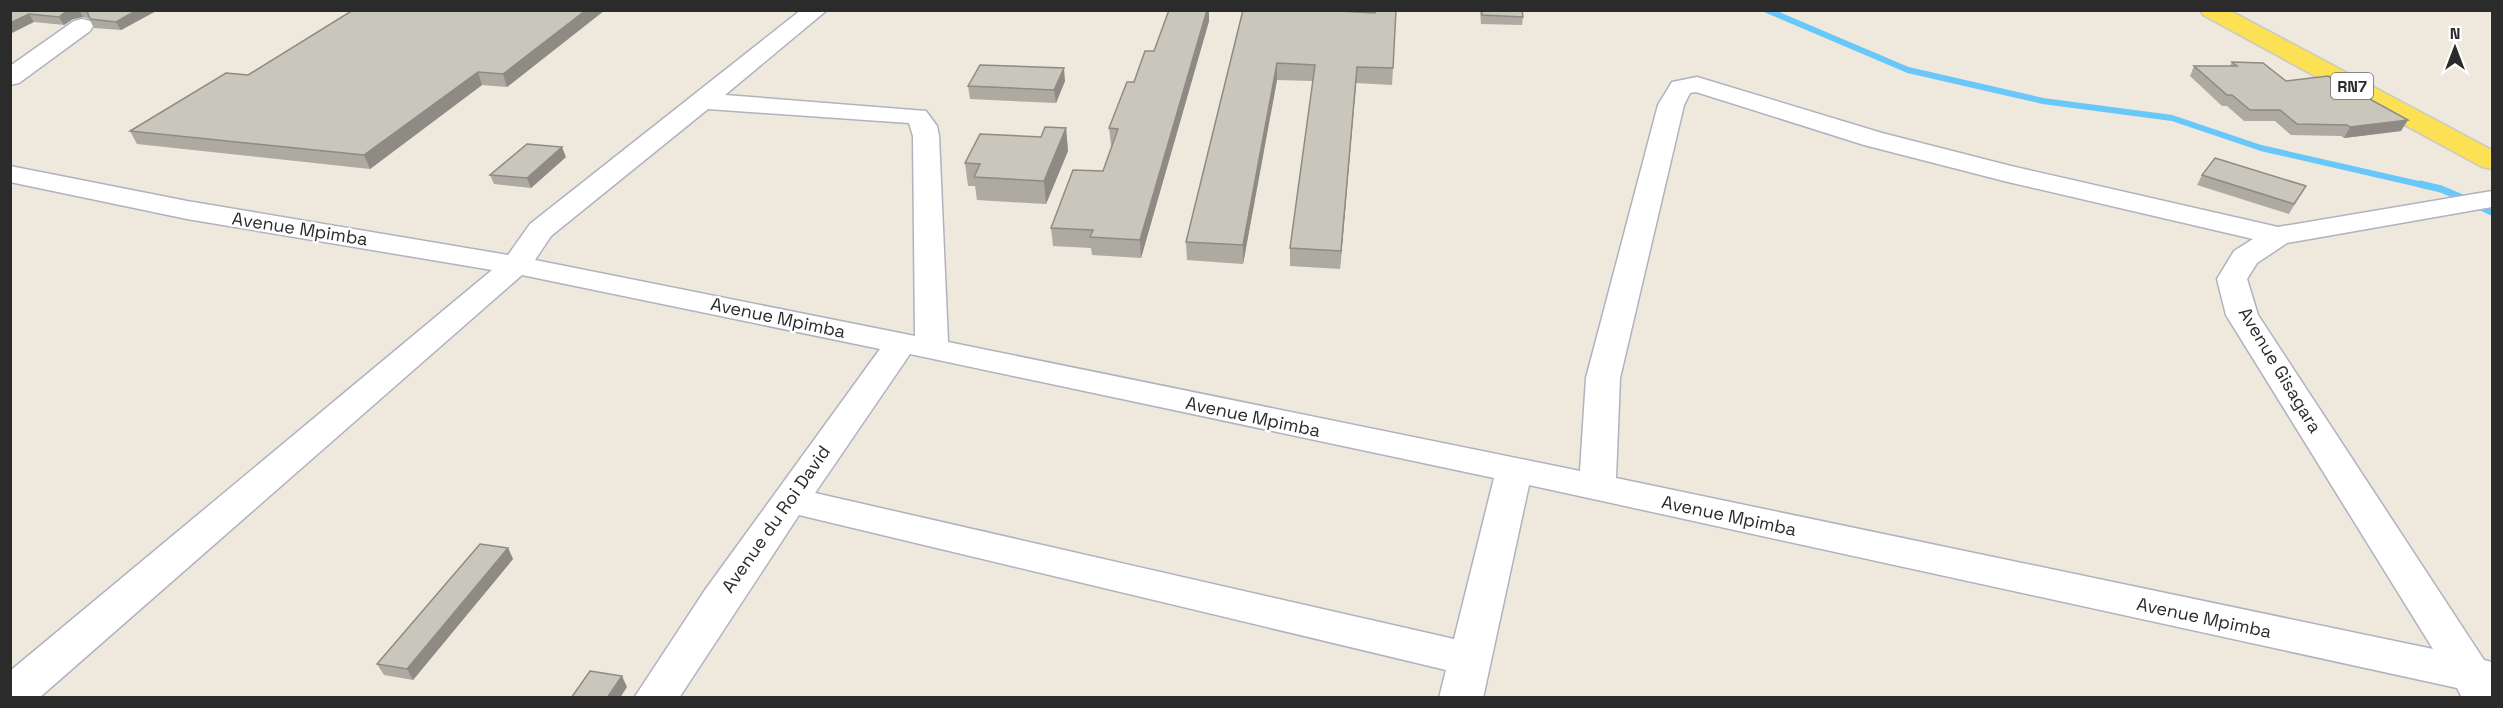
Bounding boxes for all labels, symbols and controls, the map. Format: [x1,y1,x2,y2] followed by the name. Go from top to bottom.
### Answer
[2425,18,2485,78] north arrow
[2450,23,2460,44] text: N
[2331,73,2373,99] road number: RN7
[231,206,370,251] street label: Avenue Mpimba
[709,292,848,343] street label: Avenue Mpimba
[2234,303,2327,437] street label: Avenue Gisagara
[1184,391,1323,442] street label: Avenue Mpimba
[716,441,835,597] street label: Avenue du Roi David
[1660,490,1799,541] street label: Avenue Mpimba
[2135,592,2274,643] street label: Avenue Mpimba

